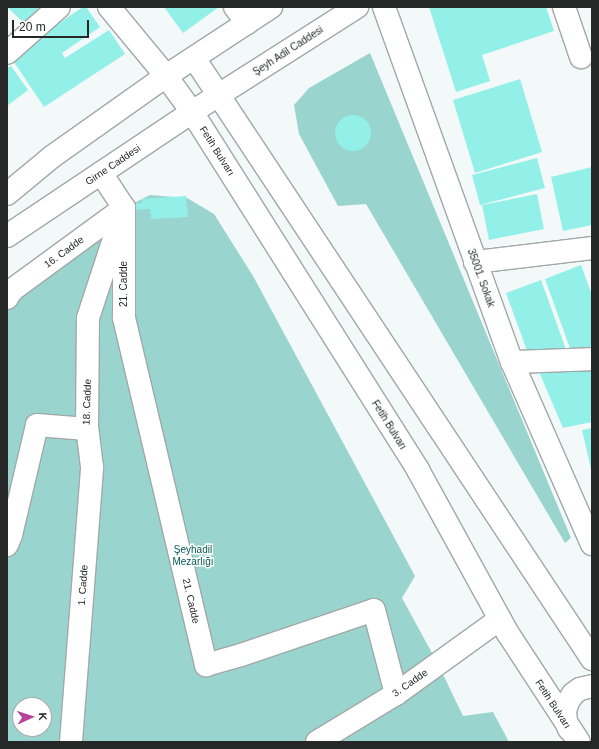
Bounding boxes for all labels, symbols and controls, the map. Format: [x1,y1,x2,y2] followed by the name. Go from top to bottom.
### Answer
[14,12,91,38] scale bar
[19,20,46,34] text: 20 m
[250,24,326,78] street label: Şeyh Adil Caddesi
[197,124,237,178] street label: Fetih Bulvarı
[83,142,143,188] street label: Girne Caddesi
[42,234,86,270] street label: 16. Cadde
[465,247,497,309] street label: 35001. Sokak
[118,261,130,307] street label: 21. Cadde
[80,379,94,425] street label: 18. Cadde
[369,398,409,452] street label: Fetih Bulvarı
[172,543,214,566] park label: Şeyhadil Mezarlığı
[76,564,90,606] street label: 1. Cadde
[180,577,202,625] street label: 21. Cadde
[390,666,430,700] street label: 3. Cadde
[533,677,573,731] street label: Fetih Bulvarı
[12,697,52,737] north arrow
[37,712,49,721] text: K

